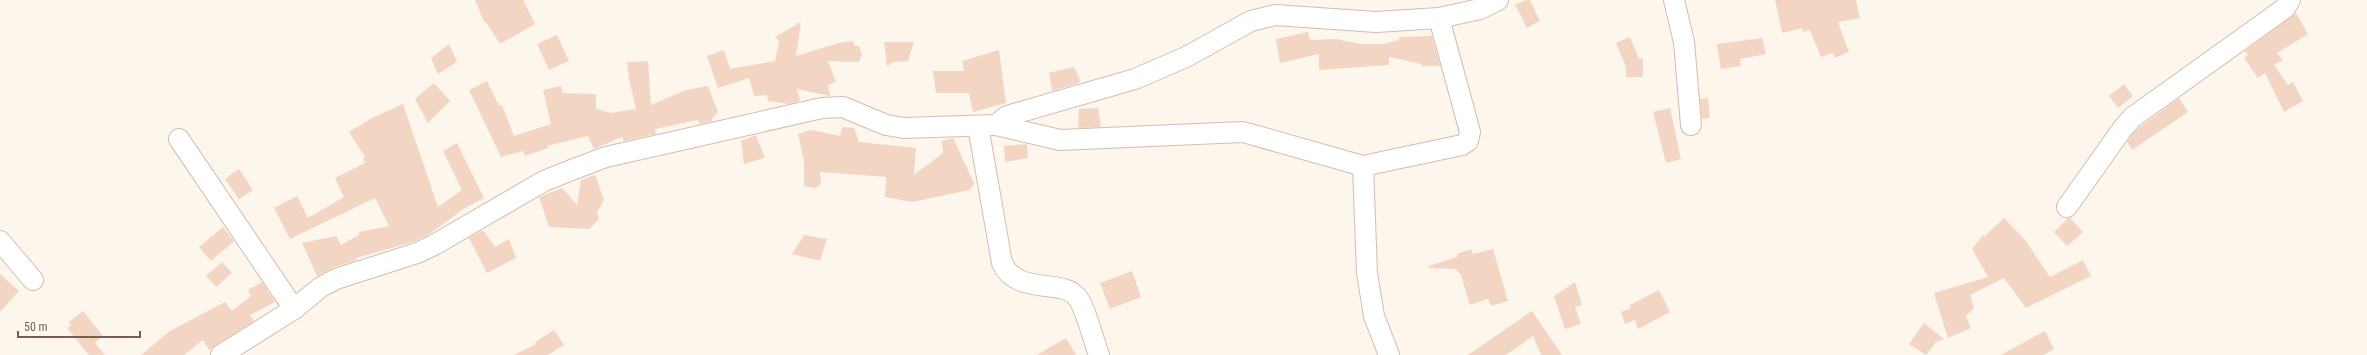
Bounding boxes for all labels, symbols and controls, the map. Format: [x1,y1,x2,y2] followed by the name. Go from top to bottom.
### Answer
[18,313,140,339] scale bar
[24,320,48,334] text: 50 m

